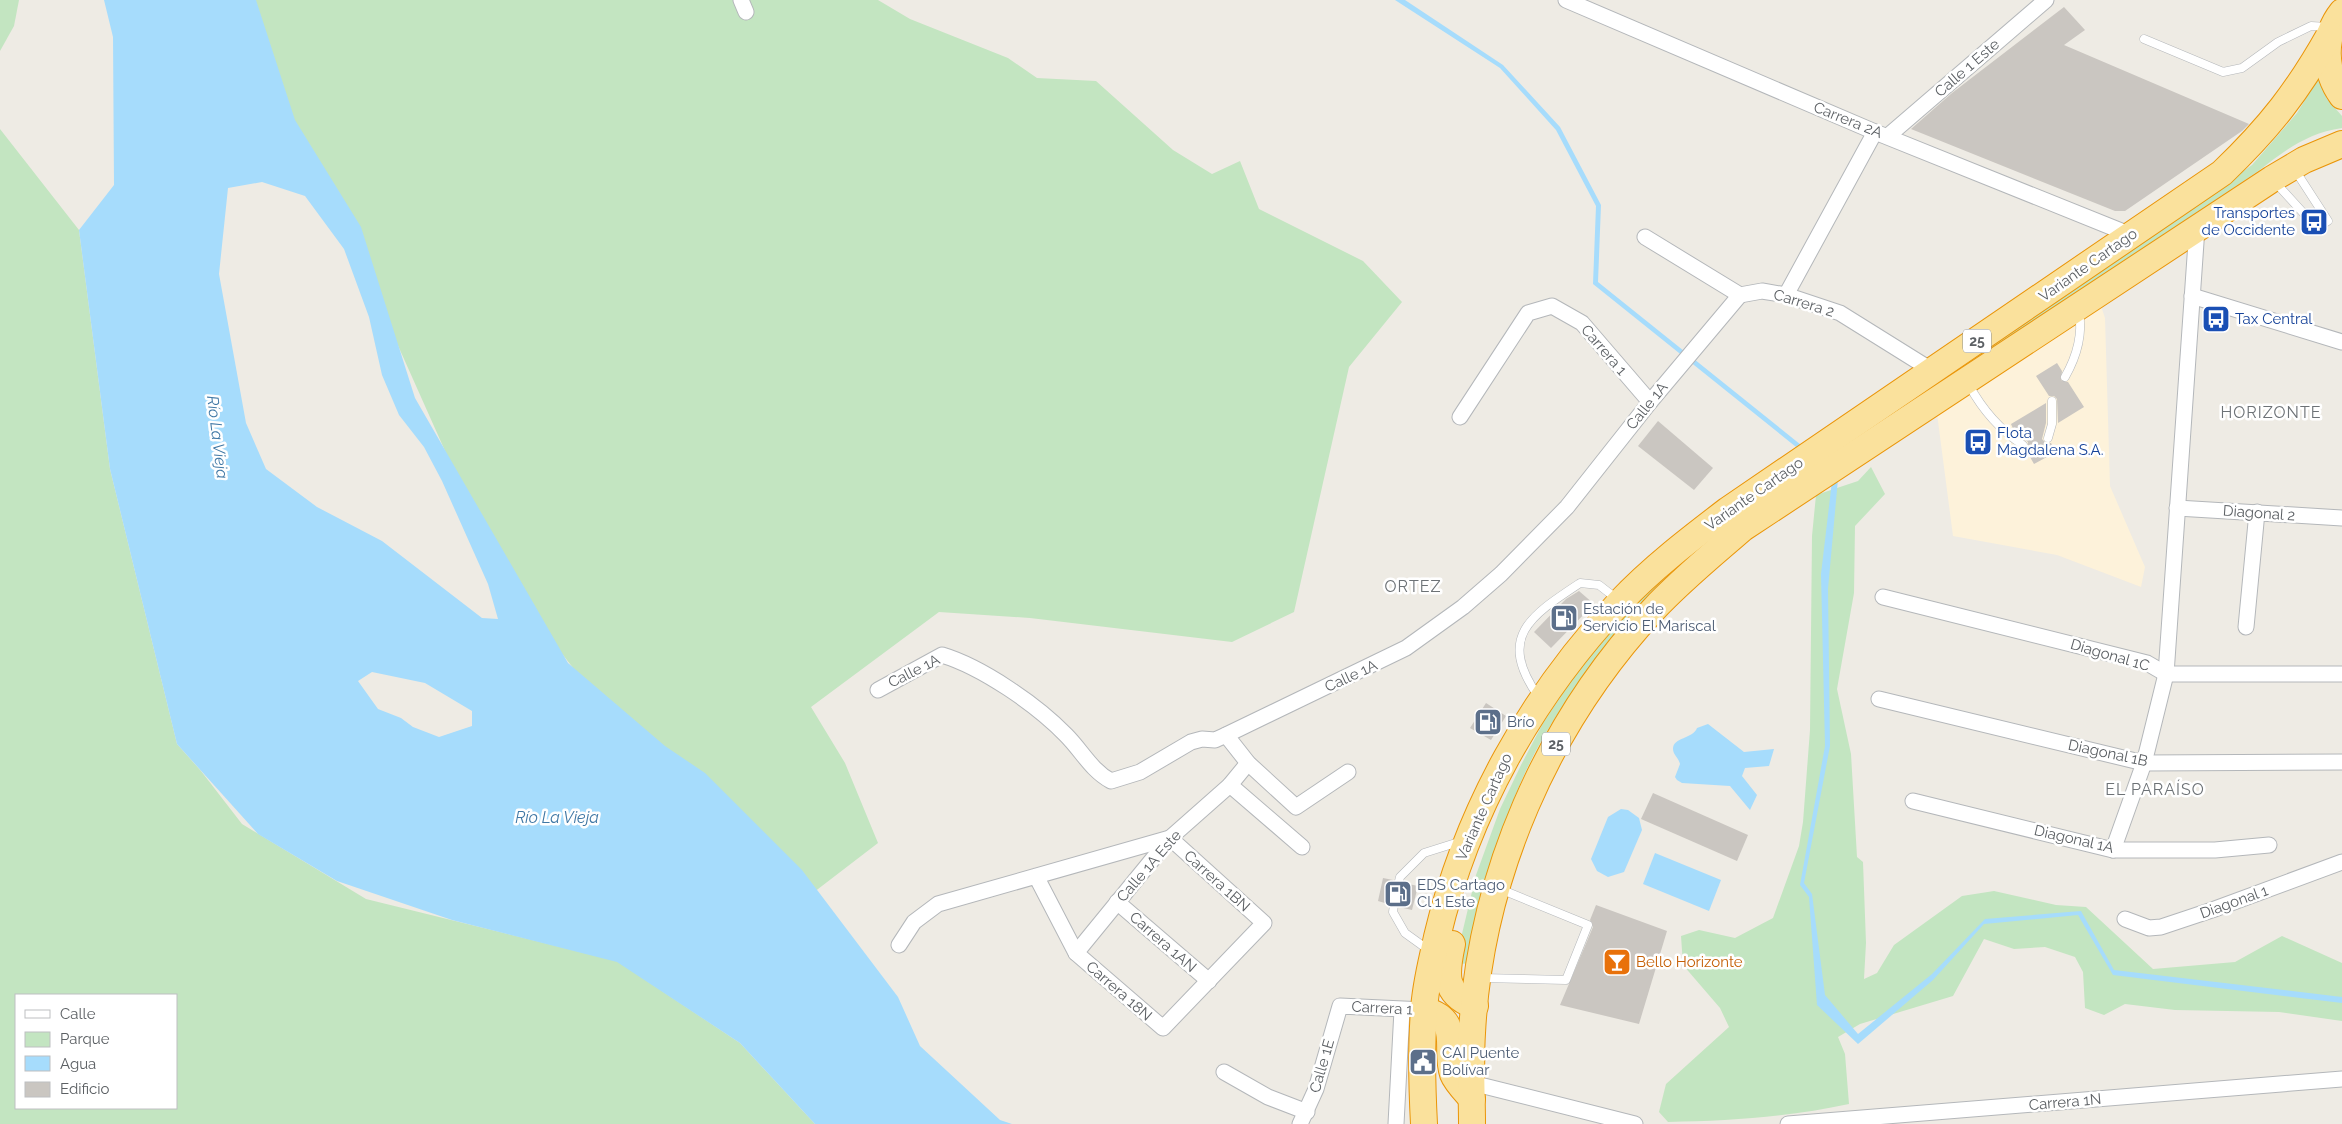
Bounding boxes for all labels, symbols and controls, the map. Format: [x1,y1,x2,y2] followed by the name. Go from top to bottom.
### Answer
[1931,35,2003,101] street label: Calle 1 Este
[1811,98,1885,142] street label: Carrera 2A
[2202,204,2295,239] place label: Transportes de Occidente
[2299,207,2329,237] bus stop icon: Transportes de Occidente
[2035,224,2141,306] street label: Variante Cartago
[1771,285,1837,321] street label: Carrera 2
[2201,304,2231,334] bus stop icon: Tax Central
[2235,310,2313,328] place label: Tax Central
[1577,321,1631,379] street label: Carrera 1
[1963,330,1991,352] road number: 25
[1622,379,1672,433] street label: Calle 1A
[203,394,232,480] water label: Río La Vieja
[2221,403,2321,422] district label: HORIZONTE
[1997,424,2104,459] place label: Flota Magdalena S.A.
[1963,427,1993,457] bus stop icon: Flota Magdalena S.A.
[1701,453,1807,535] street label: Variante Cartago
[2222,501,2296,525] street label: Diagonal 2
[1385,577,1441,596] district label: ORTEZ
[1583,600,1717,635] place label: Estación de Servicio El Mariscal
[1549,603,1579,633] fuel station icon: Estación de Servicio El Mariscal
[2068,635,2152,675] street label: Diagonal 1C
[885,650,943,692] street label: Calle 1A
[1322,656,1380,696] street label: Calle 1A
[1473,707,1503,737] fuel station icon: Brío
[1507,713,1535,731] place label: Brío
[1542,732,1570,756] road number: 25
[2066,736,2150,770] street label: Diagonal 1B
[1452,750,1516,863] street label: Variante Cartago
[2105,779,2205,799] district label: EL PARAÍSO
[515,808,599,827] water label: Río La Vieja
[2032,821,2116,857] street label: Diagonal 1A
[1113,826,1185,906] street label: Calle 1A Este
[1180,847,1254,915] street label: Carrera 1BN
[1417,876,1505,911] place label: EDS Cartago Cl 1 Este
[1383,879,1413,909] fuel station icon: EDS Cartago Cl 1 Este
[2197,881,2271,923] street label: Diagonal 1
[1126,908,1200,976] street label: Carrera 1AN
[1602,947,1632,977] bar icon: Bello Horizonte
[1636,953,1743,971] place label: Bello Horizonte
[1082,957,1156,1025] street label: Carrera 18N
[15,994,178,1109] legend
[1351,997,1414,1019] street label: Carrera 1
[60,1005,96,1023] text: Calle
[60,1030,110,1048] text: Parque
[1306,1037,1338,1095] street label: Calle 1E
[1442,1044,1519,1079] place label: CAI Puente Bolívar
[1408,1047,1438,1077] public building icon: CAI Puente Bolívar
[60,1055,96,1073] text: Agua
[60,1080,110,1098] text: Edificio
[2028,1090,2102,1114] street label: Carrera 1N

